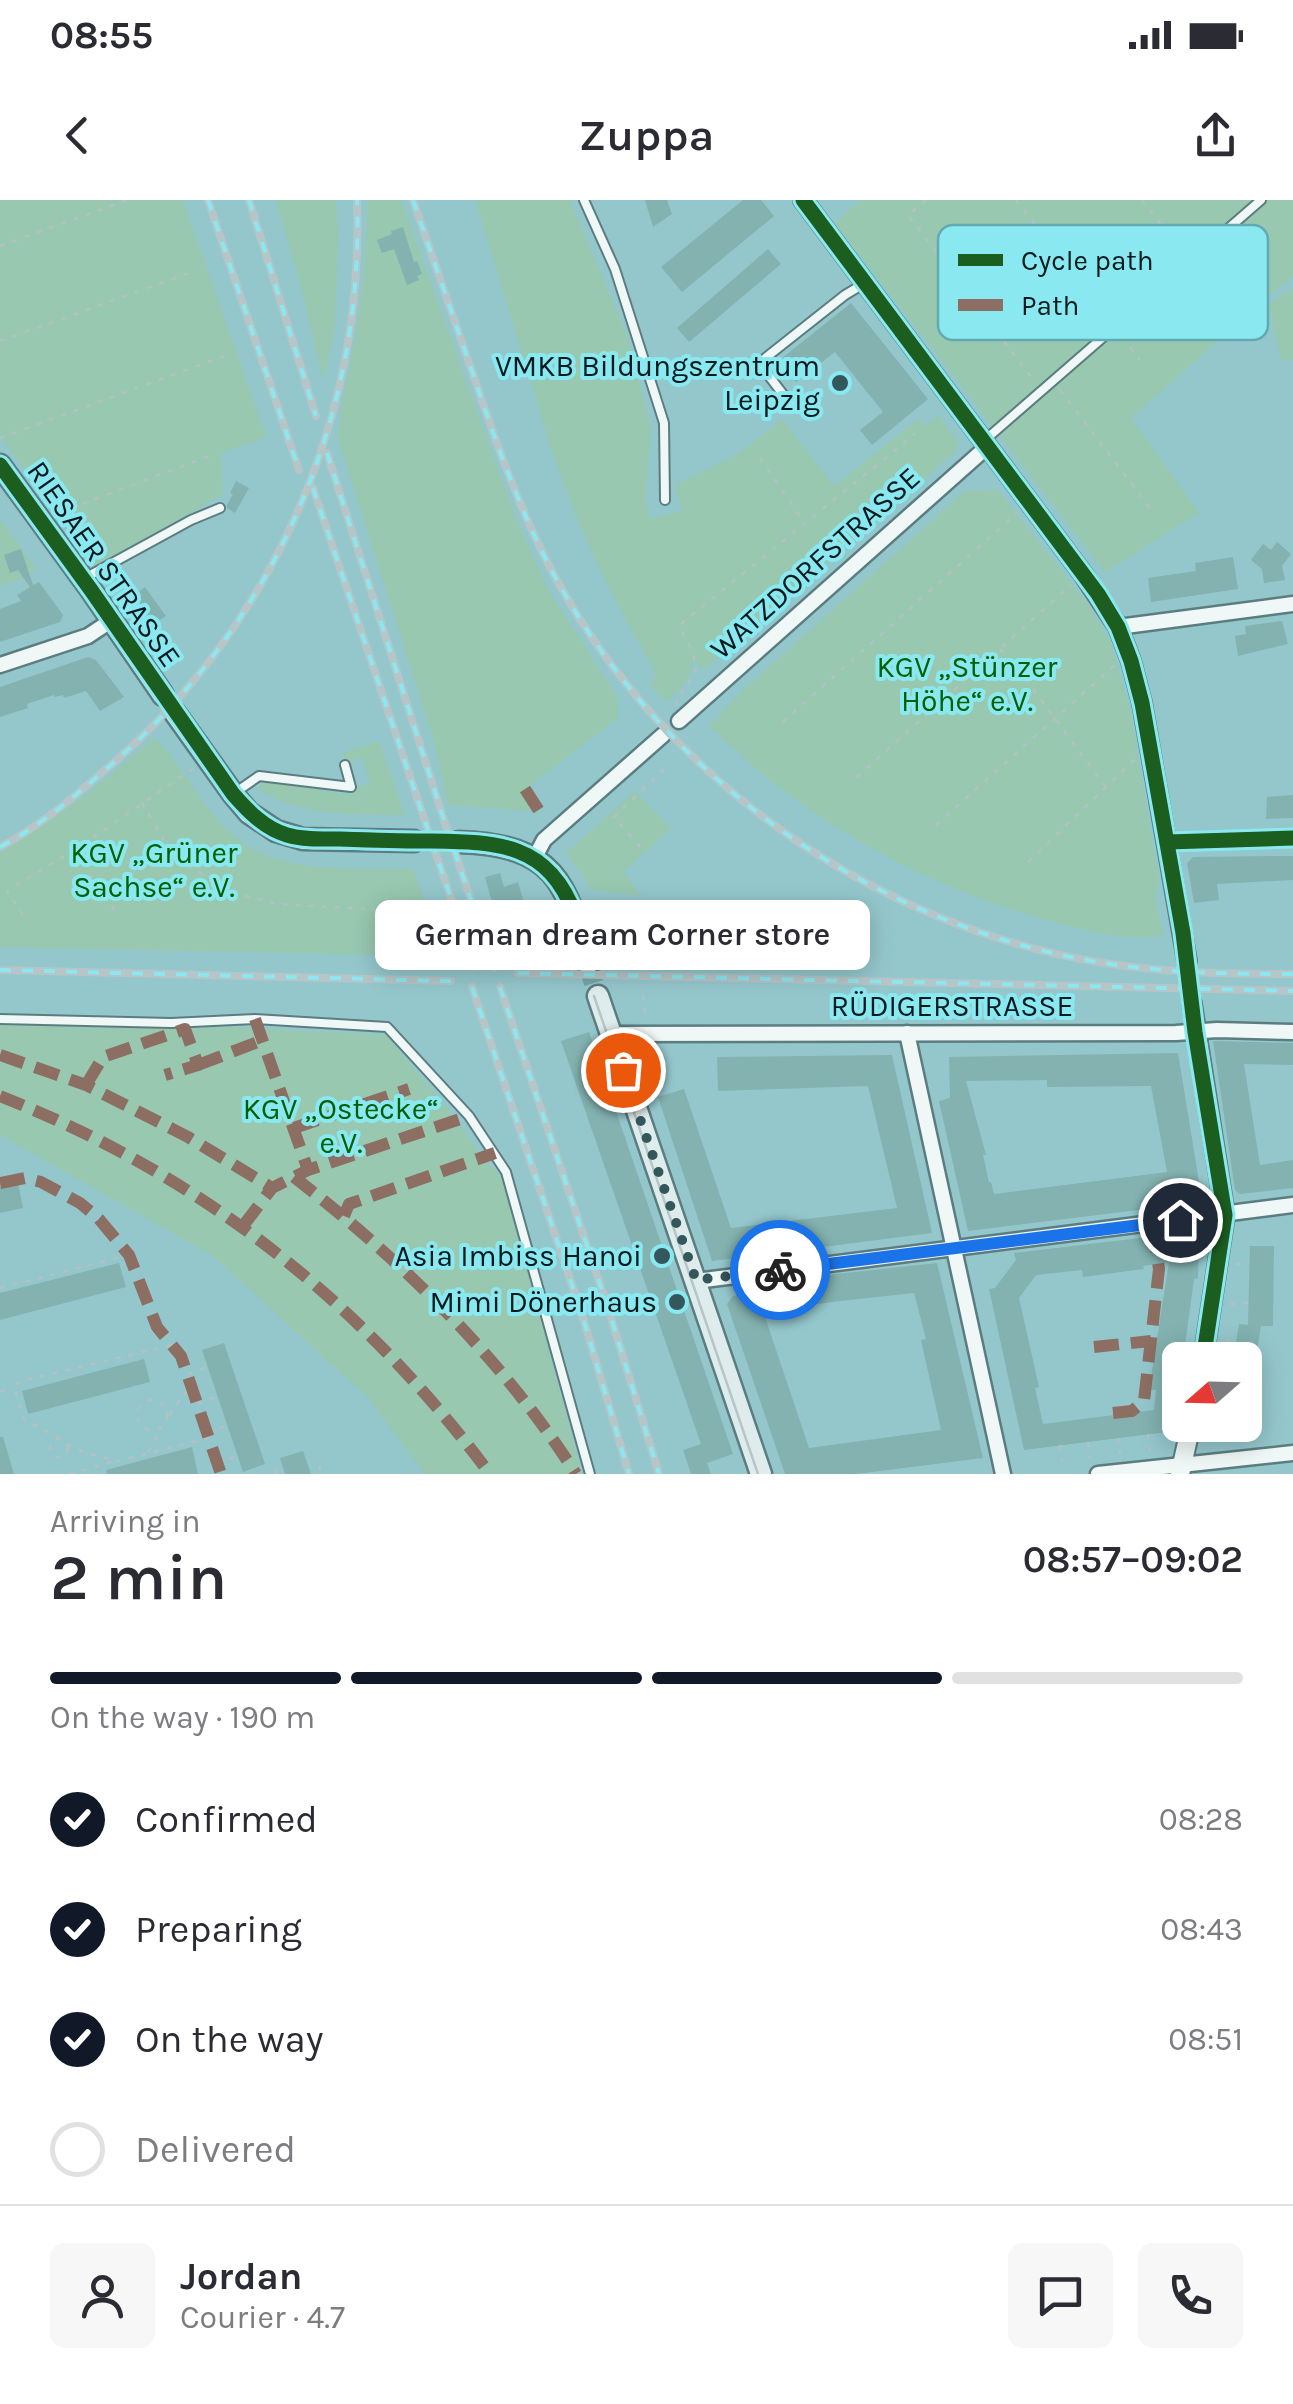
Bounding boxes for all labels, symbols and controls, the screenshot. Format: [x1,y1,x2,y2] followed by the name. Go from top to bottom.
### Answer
[50,13,153,58] text: 08:55
[50,108,105,163] icon: back
[1188,108,1243,163] icon: share
[579,109,714,161] text: Zuppa
[938,225,1268,340] legend
[1021,244,1154,277] text: Cycle path
[1021,289,1079,322] text: Path
[495,348,820,418] place label: VMKB Bildungszentrum Leipzig
[829,372,851,394] marker: VMKB Bildungszentrum Leipzig
[19,454,189,674] street label: RIESAER STRASSE
[703,459,927,667] street label: WATZDORFSTRASSE
[877,649,1058,719] park label: KGV „Stünzer Höhe“ e.V.
[70,835,238,905] park label: KGV „Grüner Sachse“ e.V.
[376,900,870,970] callout: German dream Corner store
[415,916,830,953] text: German dream Corner store
[831,988,1073,1024] street label: RÜDIGERSTRASSE
[581,1028,666,1113] pin
[596,1043,651,1098] icon: bag
[243,1091,439,1161] park label: KGV „Ostecke“ e.V.
[1138,1178,1223,1263] pin
[1153,1193,1208,1248] icon: home
[730,1220,830,1320] courier
[395,1238,642,1274] place label: Asia Imbiss Hanoi
[753,1243,808,1298] icon: bike
[651,1245,673,1267] marker: Asia Imbiss Hanoi
[429,1284,657,1320] place label: Mimi Dönerhaus
[666,1291,688,1313] marker: Mimi Dönerhaus
[1162,1342,1262,1442] north arrow
[1162,1342,1262,1442] map controls
[50,1503,201,1540] text: Arriving in
[1023,1537,1243,1582] text: 08:57–09:02
[50,1539,227,1615] text: 2 min
[50,1699,315,1736] text: On the way · 190 m
[50,1792,105,1847] icon: check
[135,1797,318,1842] text: Confirmed
[1159,1801,1243,1838] text: 08:28
[50,1902,105,1957] icon: check
[135,1907,302,1952] text: Preparing
[1160,1911,1243,1948] text: 08:43
[50,2012,105,2067] icon: check
[135,2017,323,2062] text: On the way
[1168,2021,1243,2058] text: 08:51
[135,2127,296,2172] text: Delivered
[50,2243,155,2348] button: person
[1008,2243,1113,2348] button: chat
[1138,2243,1243,2348] button: phone
[180,2254,303,2299] text: Jordan
[180,2299,345,2336] text: Courier · 4.7

